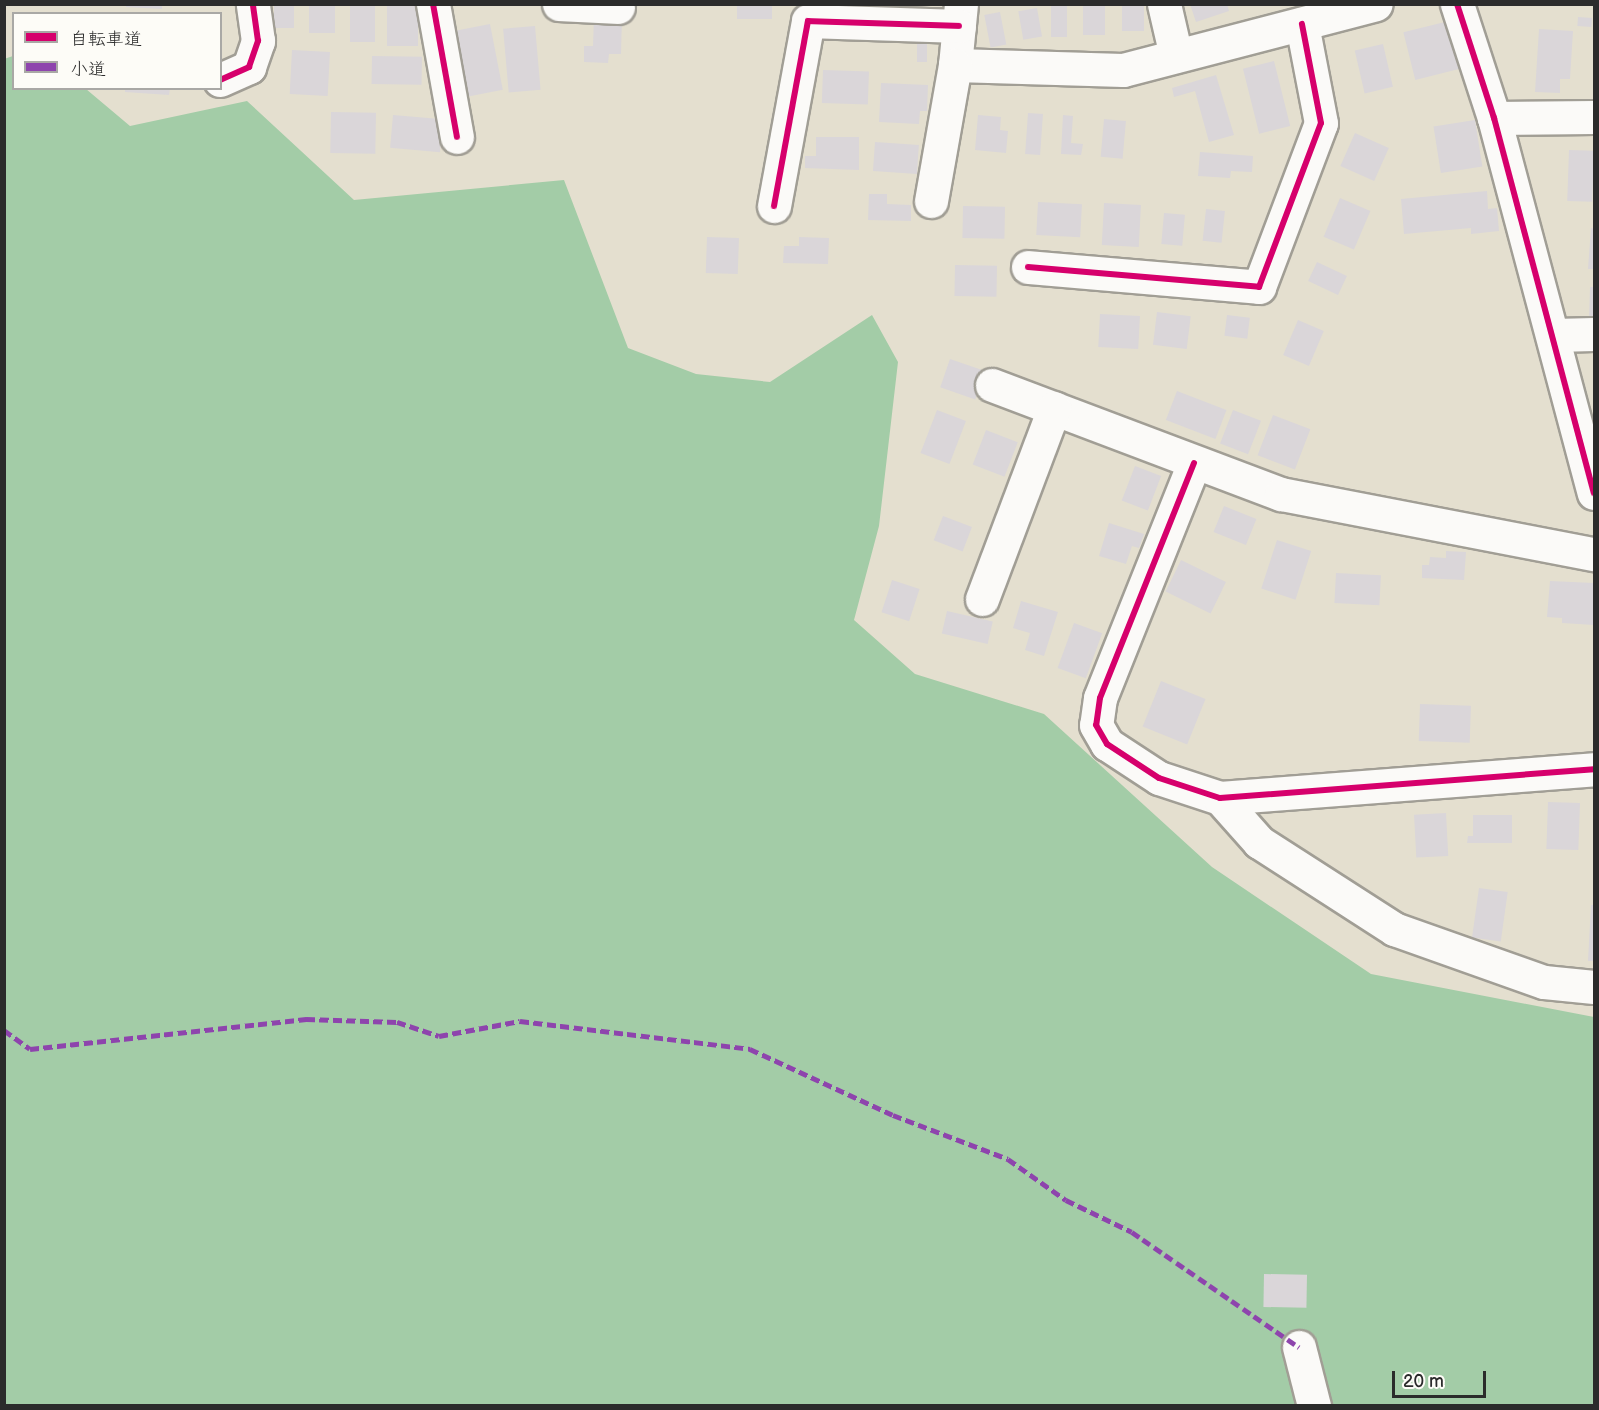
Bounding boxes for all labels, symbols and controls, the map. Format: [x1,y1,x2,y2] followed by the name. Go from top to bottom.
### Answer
[12,12,222,90] legend
[70,29,142,50] text: 自転車道
[70,59,106,80] text: 小道
[1395,1359,1490,1397] scale bar
[1403,1371,1444,1392] text: 20 m

